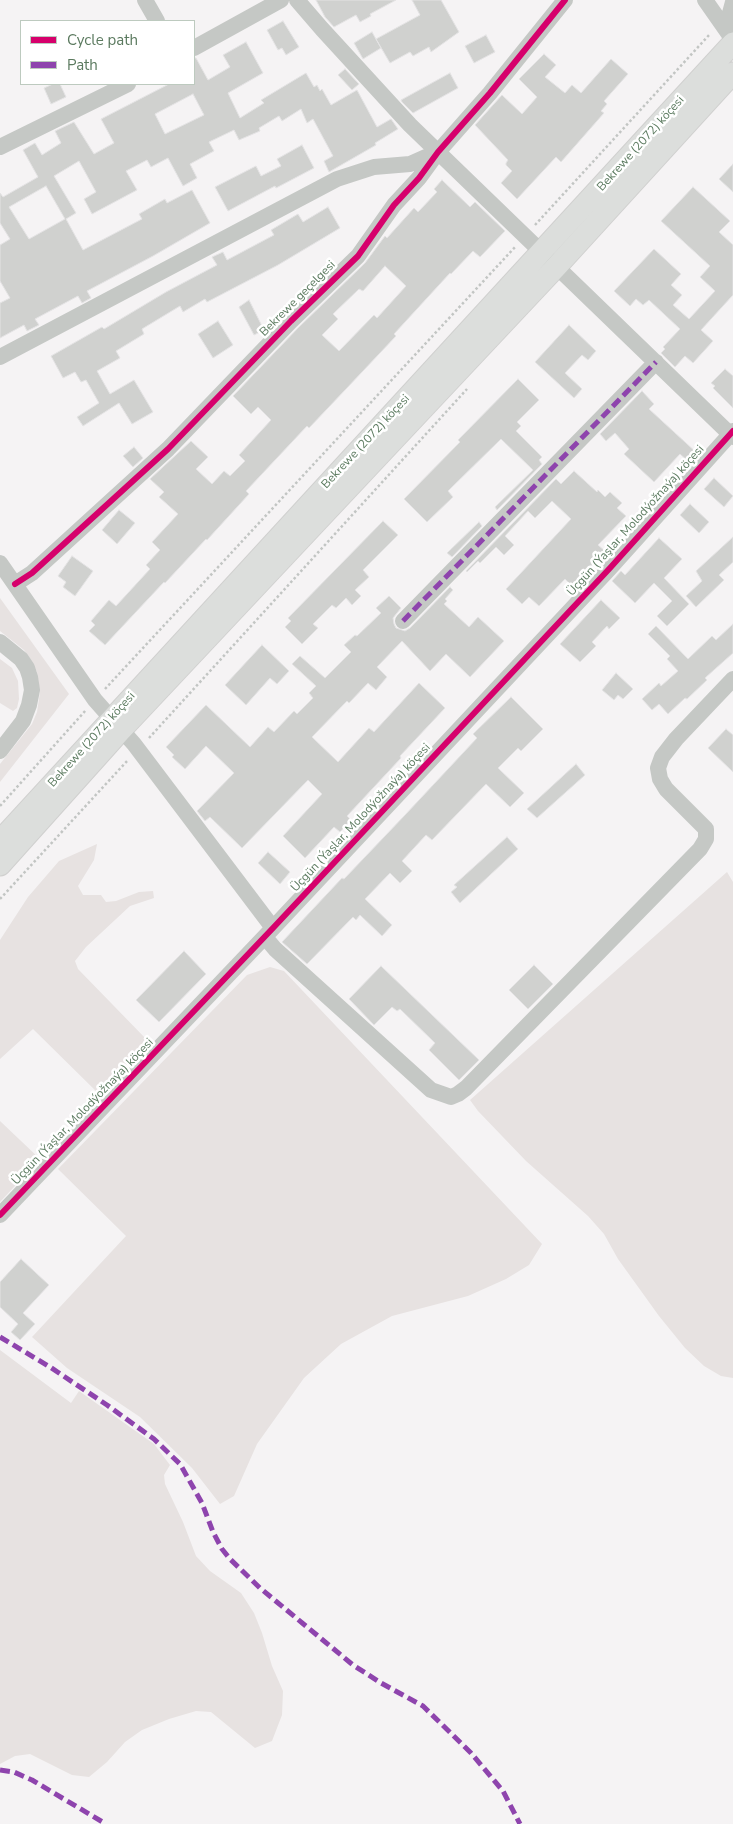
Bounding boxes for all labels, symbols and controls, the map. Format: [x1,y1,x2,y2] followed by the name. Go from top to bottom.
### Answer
[20,20,195,85] legend
[67,30,138,50] text: Cycle path
[67,55,98,75] text: Path
[595,94,687,194] street label: Bekrewe (2072) köçesi
[257,258,339,340] street label: Bekrewe geçelgesi
[319,392,413,492] street label: Bekrewe (2072) köçesi
[564,443,708,599] street label: Üçgün (Ýaşlar, Molodýožnaýa) köçesi
[46,690,138,790] street label: Bekrewe (2072) köçesi
[288,741,434,895] street label: Üçgün (Ýaşlar, Molodýožnaýa) köçesi
[9,1036,157,1188] street label: Üçgün (Ýaşlar, Molodýožnaýa) köçesi

